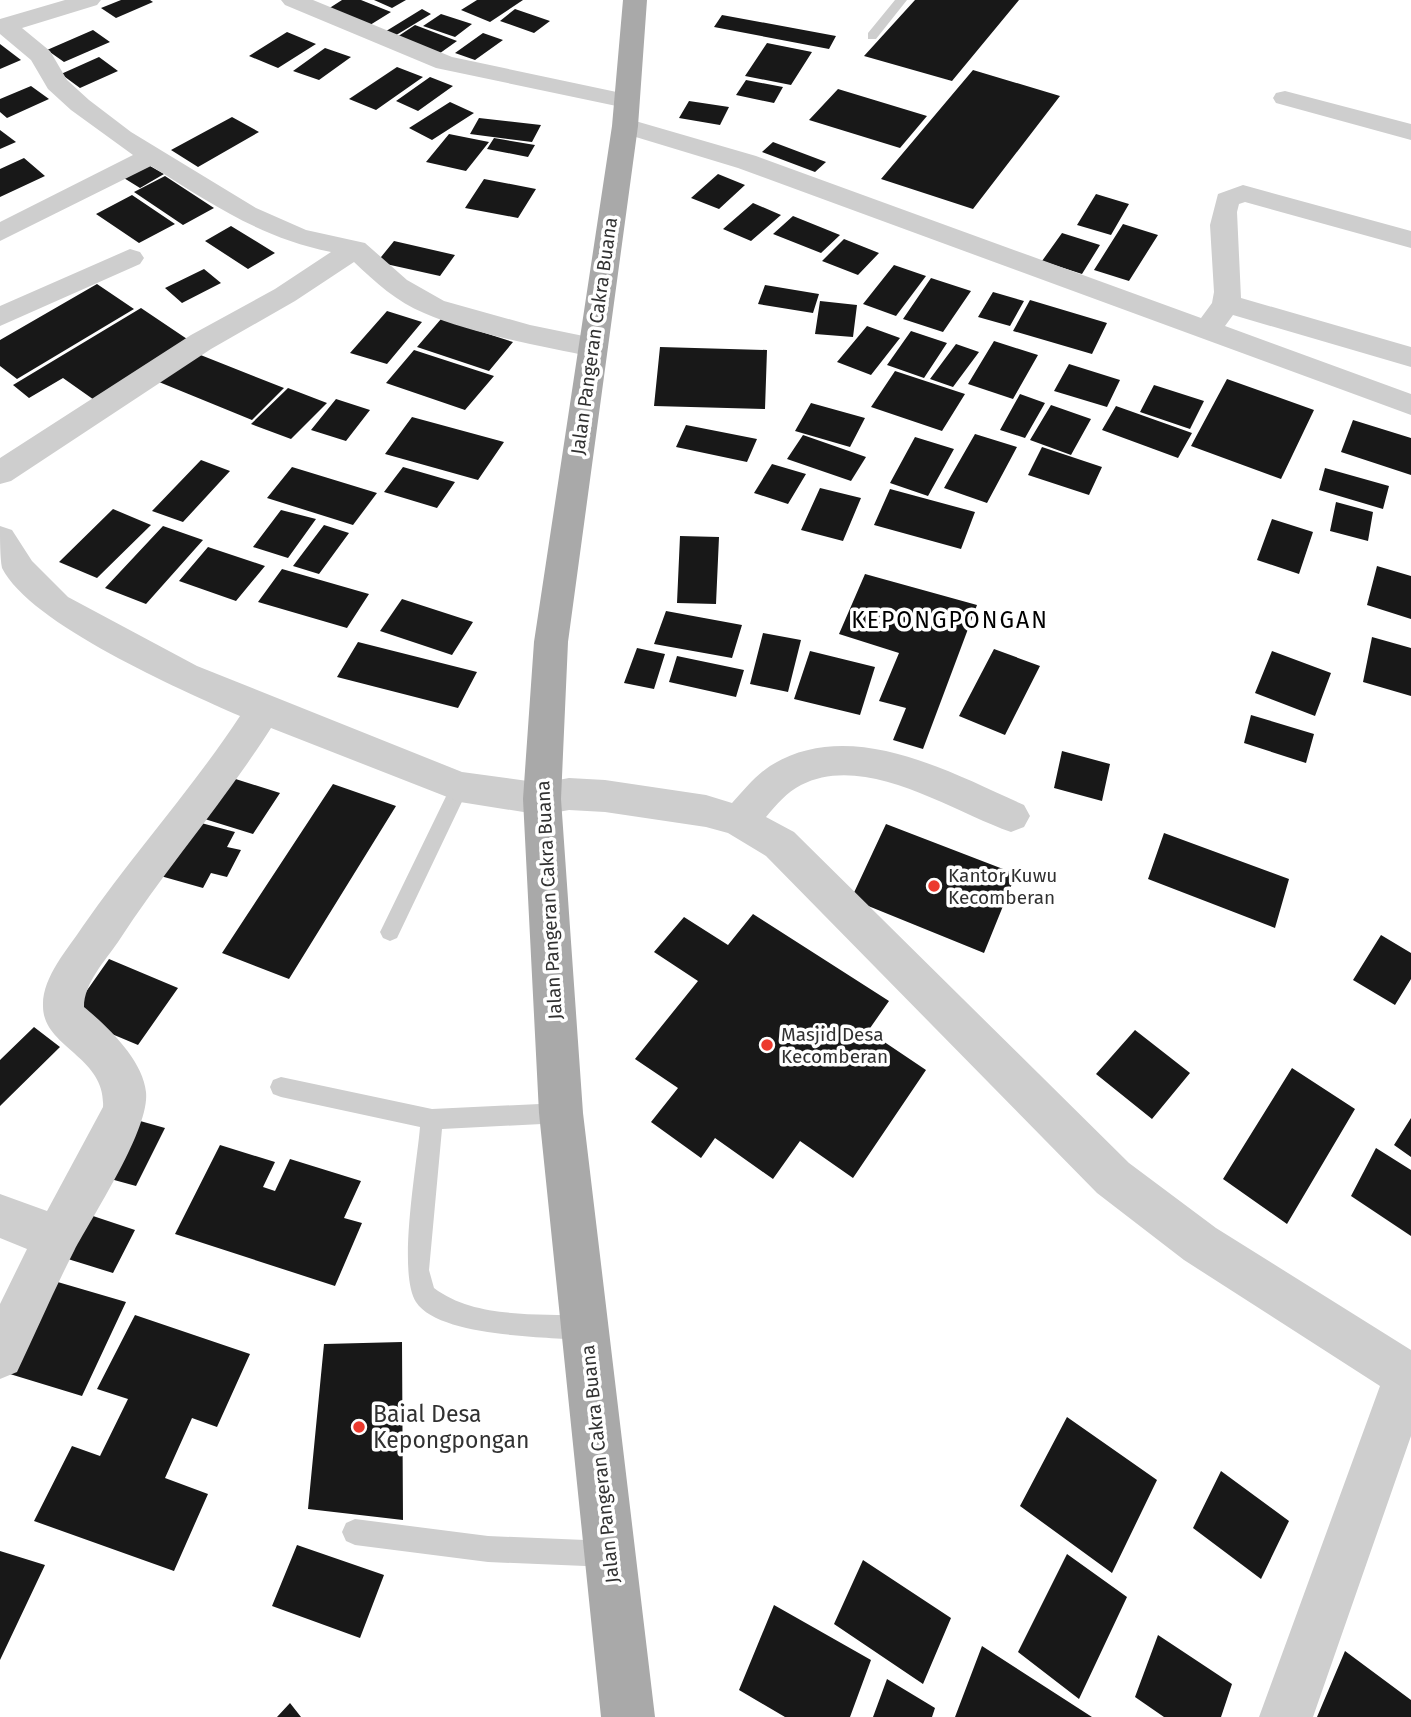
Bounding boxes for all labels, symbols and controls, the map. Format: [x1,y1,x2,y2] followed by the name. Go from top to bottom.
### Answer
[566,216,622,456] street label: Jalan Pangeran Cakra Buana
[851,606,1049,634] district label: KEPONGPONGAN
[531,780,567,1020] street label: Jalan Pangeran Cakra Buana
[948,864,1057,909] place label: Kantor Kuwu Kecomberan
[926,878,942,894] marker: Kantor Kuwu Kecomberan
[781,1023,888,1068] place label: Masjid Desa Kecomberan
[759,1037,775,1053] marker: Masjid Desa Kecomberan
[576,1344,624,1584] street label: Jalan Pangeran Cakra Buana
[373,1400,529,1454] place label: Baial Desa Kepongpongan
[351,1419,367,1435] marker: Baial Desa Kepongpongan

